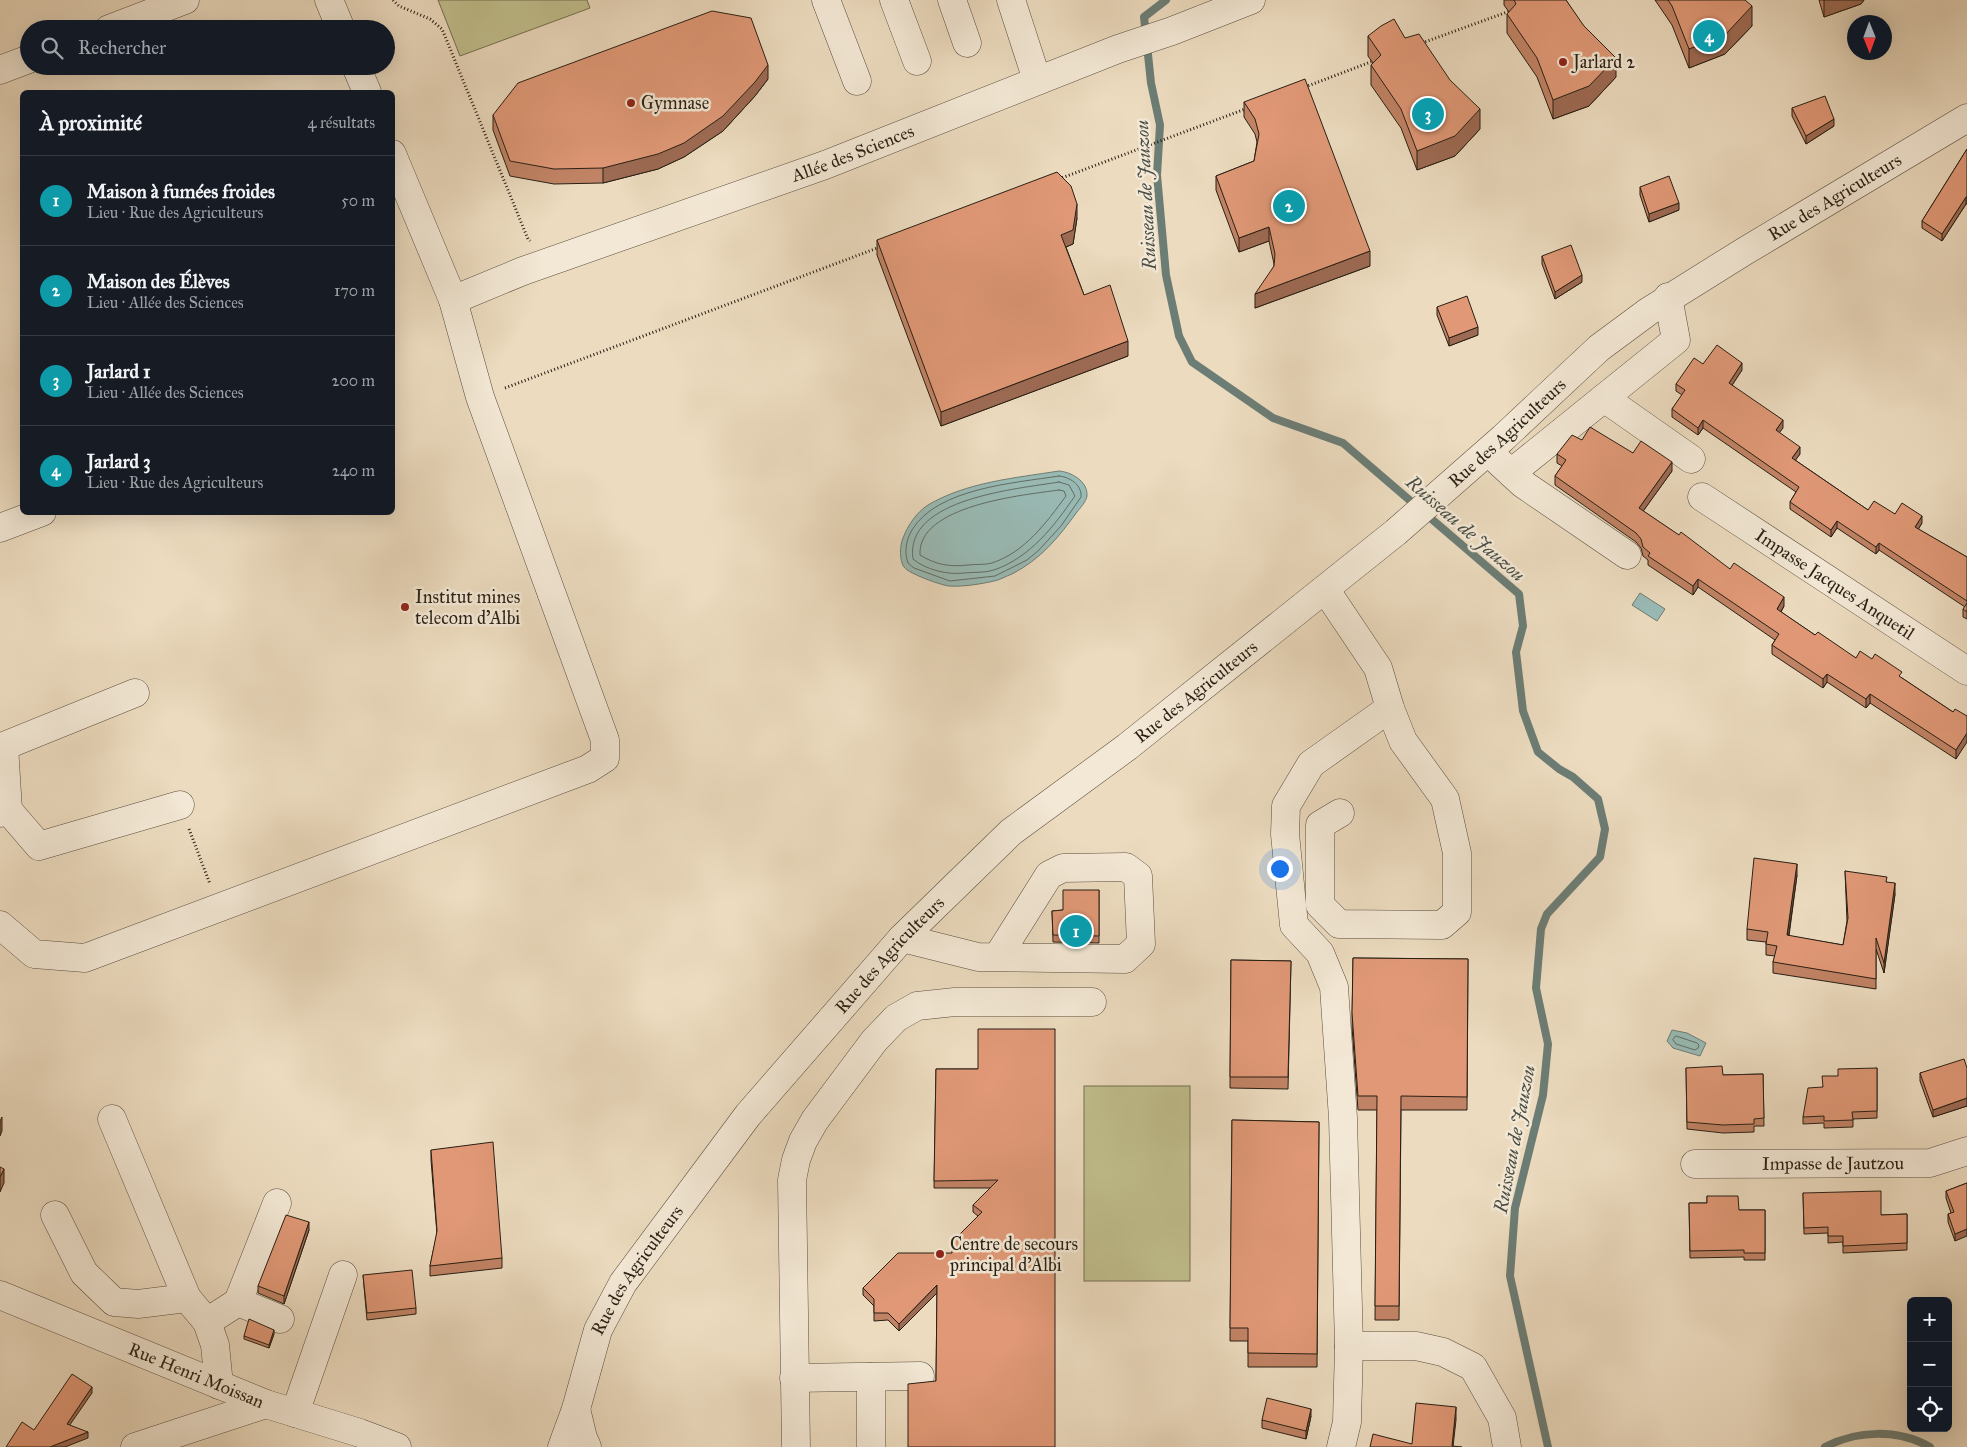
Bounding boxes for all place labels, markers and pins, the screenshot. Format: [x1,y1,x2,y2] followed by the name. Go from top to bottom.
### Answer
[1693,17,1725,55] pin: 4
[1571,51,1635,74] place label: Jarlard 2
[1557,56,1569,68] marker: Jarlard 2
[641,92,709,114] place label: Gymnase
[1412,95,1444,133] pin: 3
[625,97,637,109] marker: Gymnase
[1273,187,1305,225] pin: 2
[415,586,520,629] place label: Institut mines telecom d'Albi
[399,601,411,613] marker: Institut mines telecom d'Albi
[1060,912,1092,950] pin: 1
[949,1233,1078,1276] place label: Centre de secours principal d'Albi
[934,1248,946,1260] marker: Centre de secours principal d'Albi

